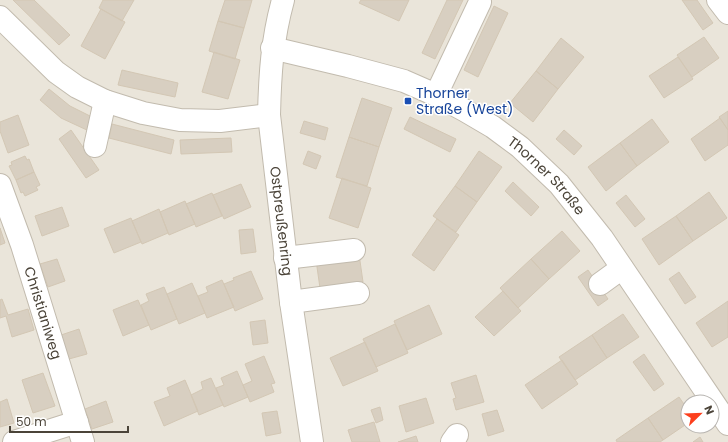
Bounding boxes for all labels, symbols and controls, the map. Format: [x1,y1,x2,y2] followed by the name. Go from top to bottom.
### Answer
[416,83,513,119] place label: Thorner Straße (West)
[403,96,413,106] marker: Thorner Straße (West)
[504,131,590,219] street label: Thorner Straße
[265,165,298,277] street label: Ostpreußenring
[19,264,67,362] street label: Christianiweg
[680,394,720,434] north arrow
[700,403,718,417] text: N
[10,408,128,434] scale bar
[16,413,47,430] text: 50 m

